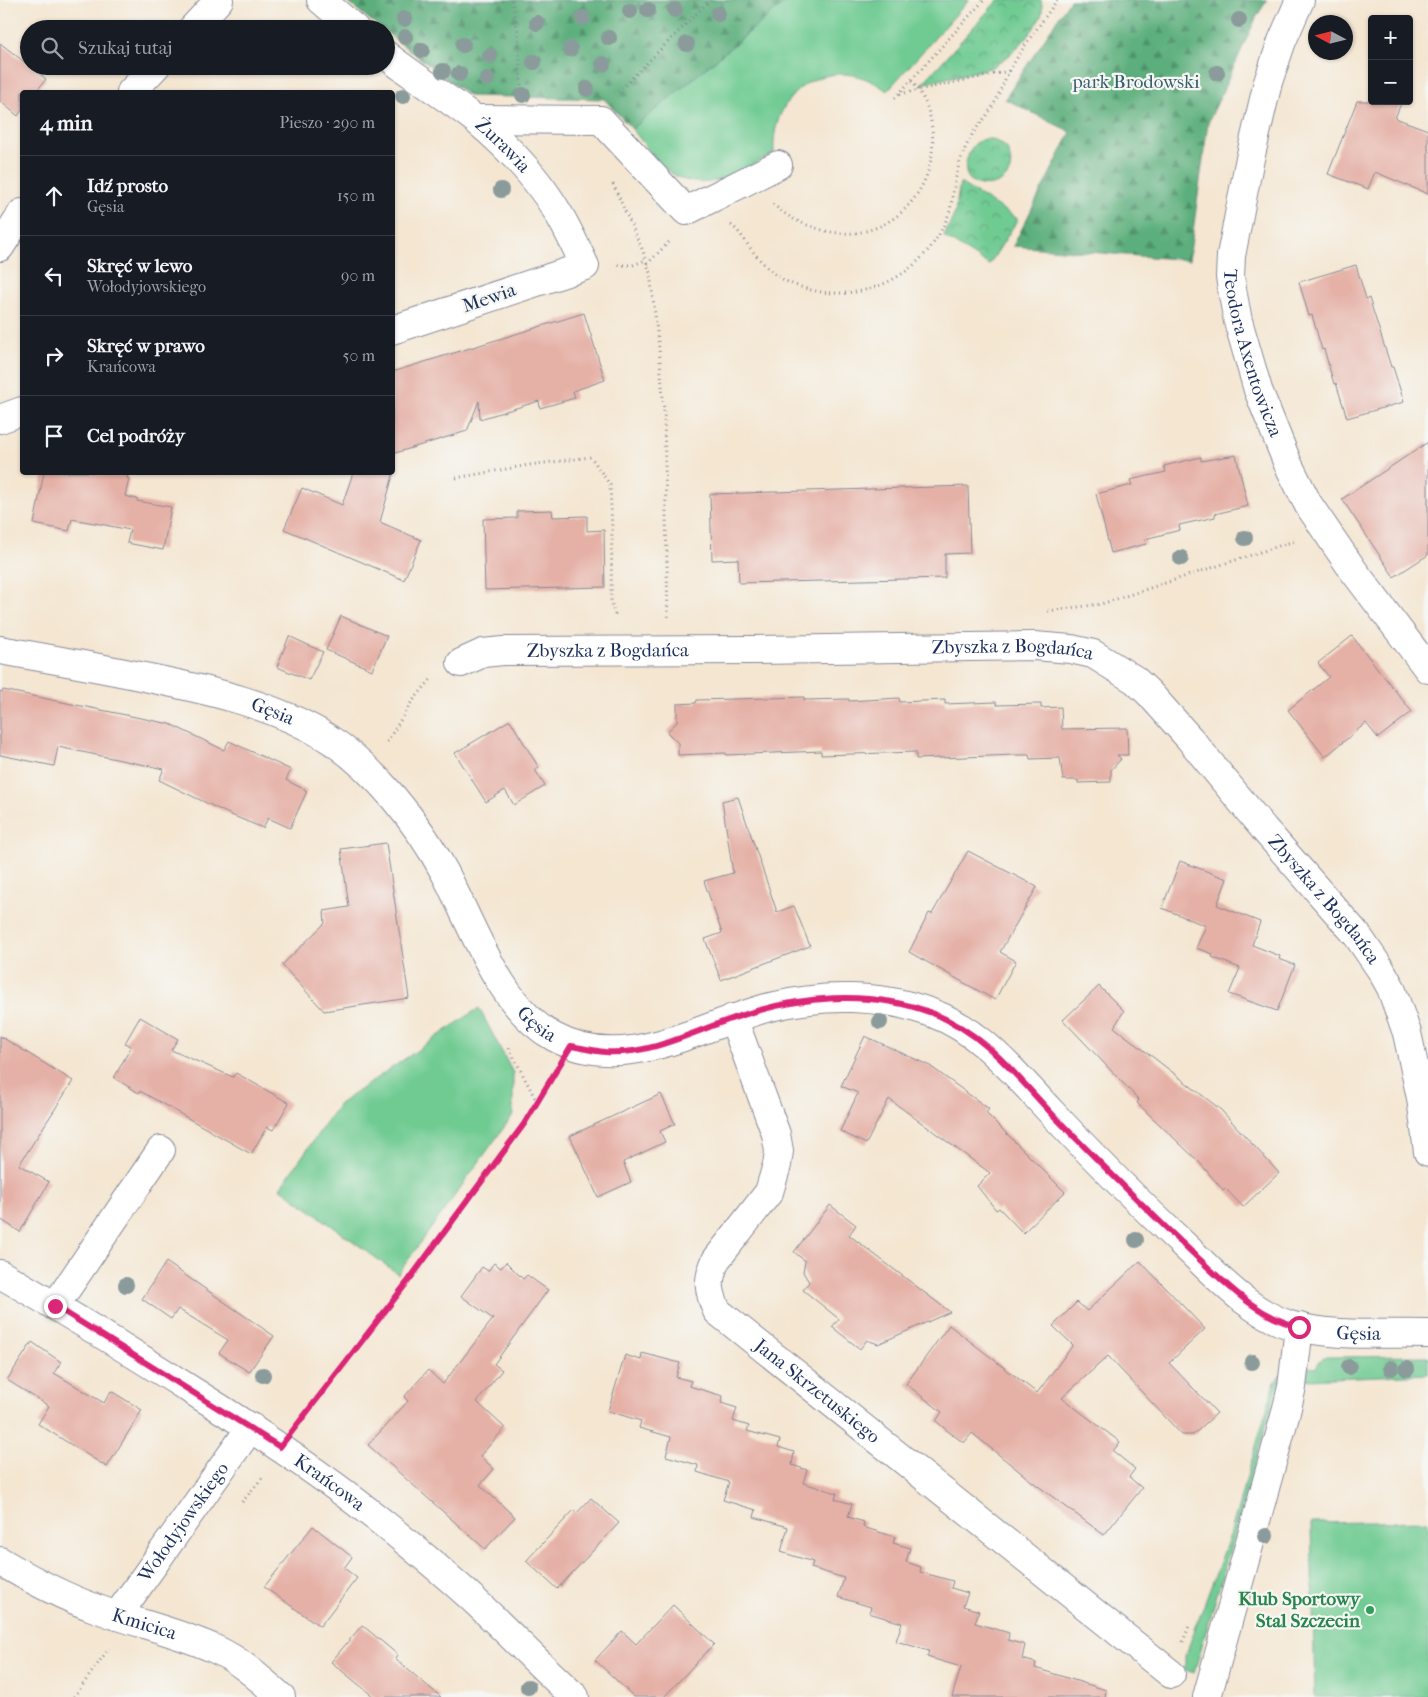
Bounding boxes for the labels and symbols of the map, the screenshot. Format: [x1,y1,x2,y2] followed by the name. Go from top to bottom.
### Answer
[1308,15,1353,60] north arrow
[1072,71,1200,93] park label: park Brodowski
[471,113,535,177] street label: Żurawia
[1219,268,1287,440] street label: Teodora Axentowicza
[459,279,519,317] street label: Mewia
[931,635,1096,665] street label: Zbyszka z Bogdańca
[527,639,689,662] street label: Zbyszka z Bogdańca
[248,693,298,730] street label: Gęsia
[1263,830,1385,968] street label: Zbyszka z Bogdańca
[512,1002,560,1047] street label: Gęsia
[44,1295,67,1318] route end
[1288,1316,1311,1339] route start
[1336,1322,1381,1345] street label: Gęsia
[749,1333,885,1448] street label: Jana Skrzetuskiego
[290,1450,369,1516] street label: Krańcowa
[133,1458,234,1587] street label: Wołodyjowskiego
[1238,1588,1361,1632] place label: Klub Sportowy Stal Szczecin
[109,1604,179,1645] street label: Kmicica
[1364,1604,1376,1616] marker: Klub Sportowy Stal Szczecin

